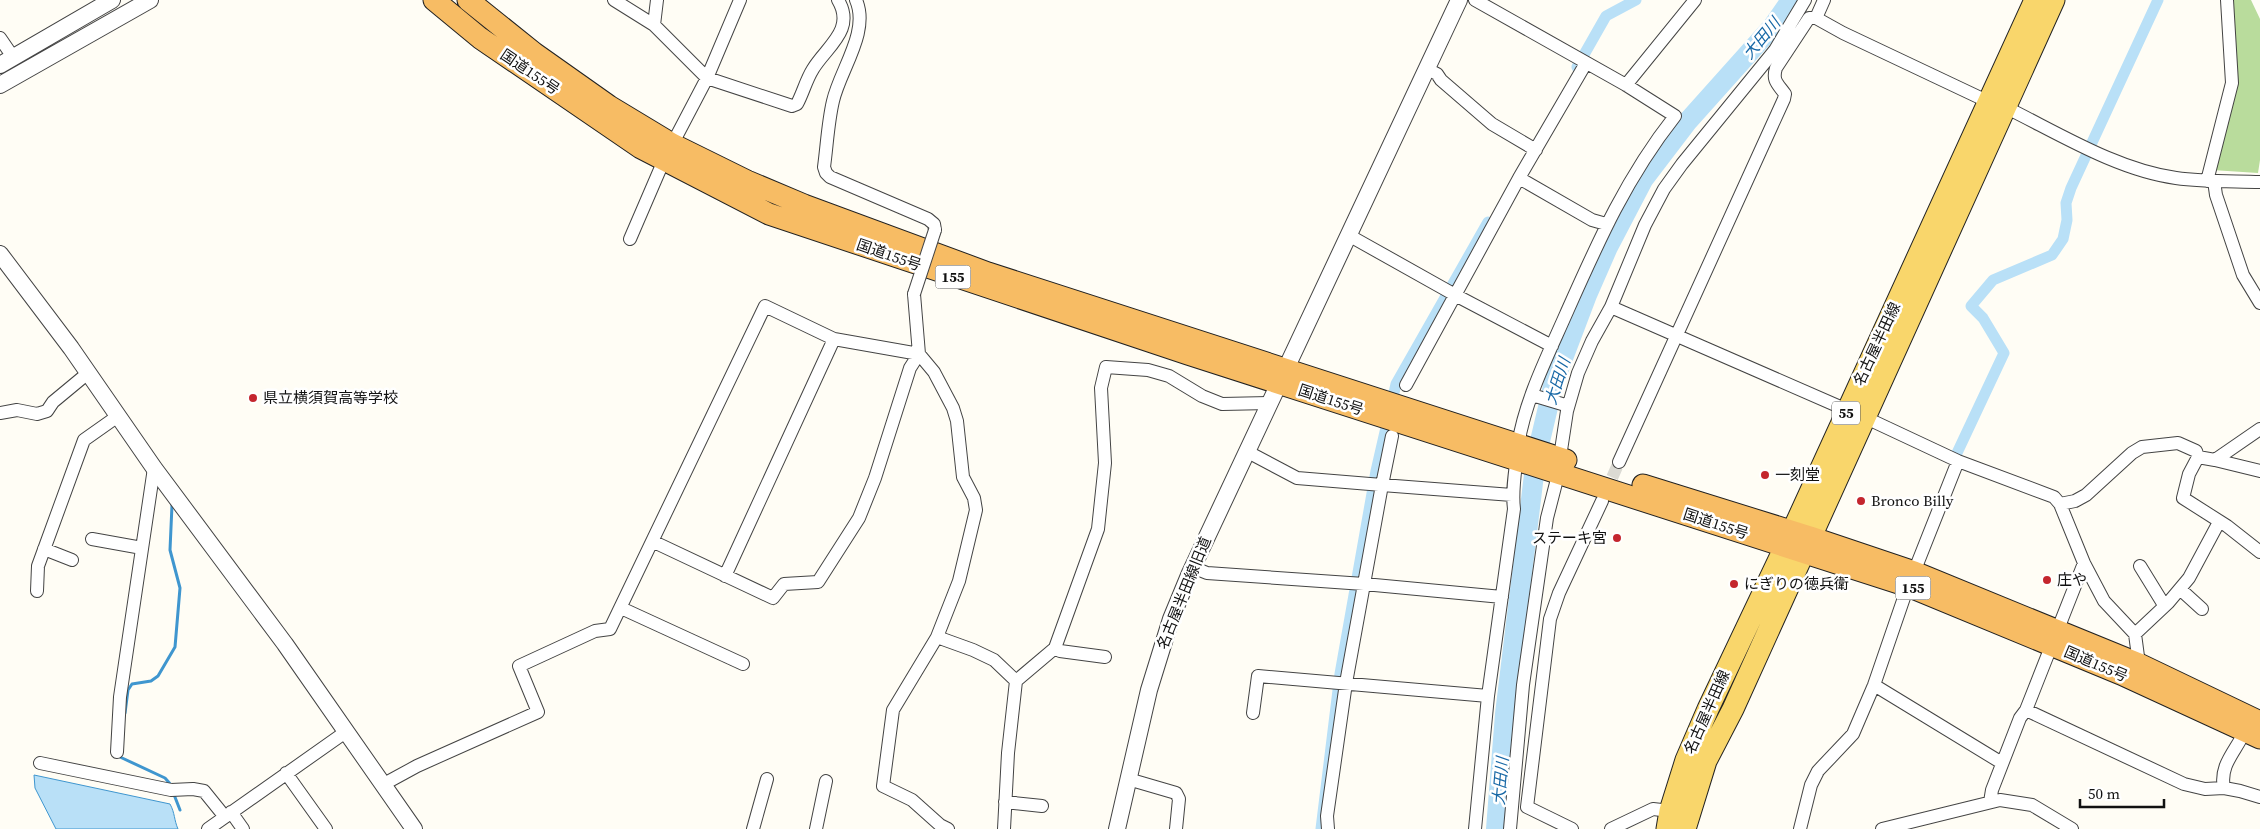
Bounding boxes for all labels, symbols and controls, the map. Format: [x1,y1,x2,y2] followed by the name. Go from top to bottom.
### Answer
[1737,11,1786,63] water label: 大田川
[496,44,564,99] street label: 国道155号
[854,234,924,275] street label: 国道155号
[936,266,970,288] road number: 155
[1848,299,1905,389] street label: 名古屋半田線
[1539,353,1575,407] water label: 大田川
[1296,379,1367,420] street label: 国道155号
[263,387,398,408] place label: 県立横須賀高等学校
[247,392,259,404] marker: 県立横須賀高等学校
[1832,402,1860,424] road number: 55
[1775,464,1820,485] place label: 一刻堂
[1759,469,1771,481] marker: 一刻堂
[1871,490,1954,511] place label: Bronco Billy
[1855,495,1867,507] marker: Bronco Billy
[1681,503,1752,544] street label: 国道155号
[1532,527,1607,548] place label: ステーキ宮
[1611,532,1623,544] marker: ステーキ宮
[1151,533,1216,652] street label: 名古屋半田線旧道
[2057,569,2087,590] place label: 庄や
[1744,573,1849,594] place label: にぎりの徳兵衛
[2041,574,2053,586] marker: 庄や
[1896,576,1930,600] road number: 155
[1728,578,1740,590] marker: にぎりの徳兵衛
[2061,641,2131,686] street label: 国道155号
[1679,666,1734,757] street label: 名古屋半田線
[1487,754,1513,806] water label: 大田川
[2080,776,2164,808] scale bar
[2088,783,2120,804] text: 50 m

